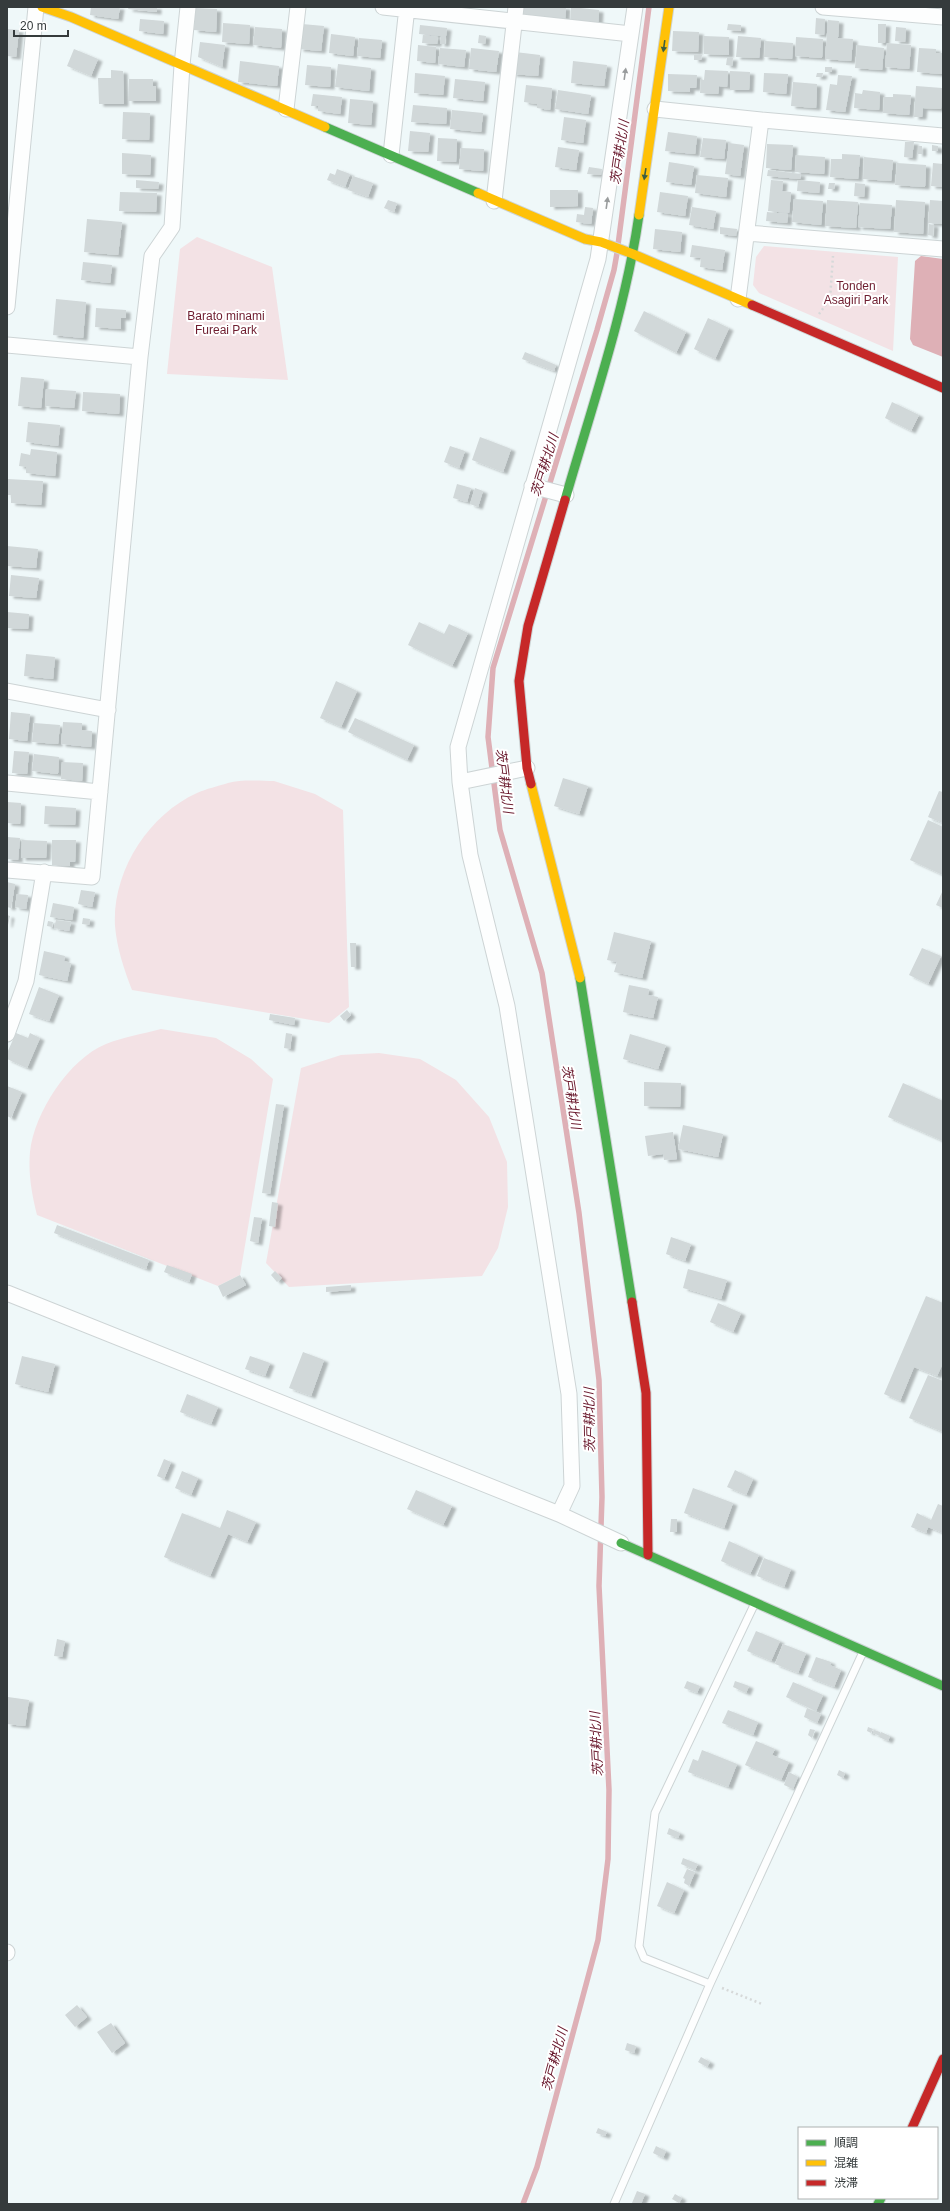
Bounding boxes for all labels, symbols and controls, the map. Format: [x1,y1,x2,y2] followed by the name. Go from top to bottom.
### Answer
[14,12,68,38] scale bar
[20,19,47,33] text: 20 m
[661,40,667,52] one-way arrow
[622,68,628,81] one-way arrow
[608,117,632,185] water label: 茨戸耕北川
[642,168,648,180] one-way arrow
[604,197,610,209] one-way arrow
[824,279,889,307] park label: Tonden Asagiri Park
[187,309,265,337] park label: Barato minami Fureai Park
[528,430,562,498] water label: 茨戸耕北川
[493,748,516,816] water label: 茨戸耕北川
[559,1064,584,1132] water label: 茨戸耕北川
[581,1385,598,1453] water label: 茨戸耕北川
[587,1709,606,1777] water label: 茨戸耕北川
[539,2024,571,2092] water label: 茨戸耕北川
[798,2127,938,2199] legend
[834,2136,858,2150] text: 順調
[834,2156,858,2170] text: 混雑
[834,2176,858,2190] text: 渋滞

